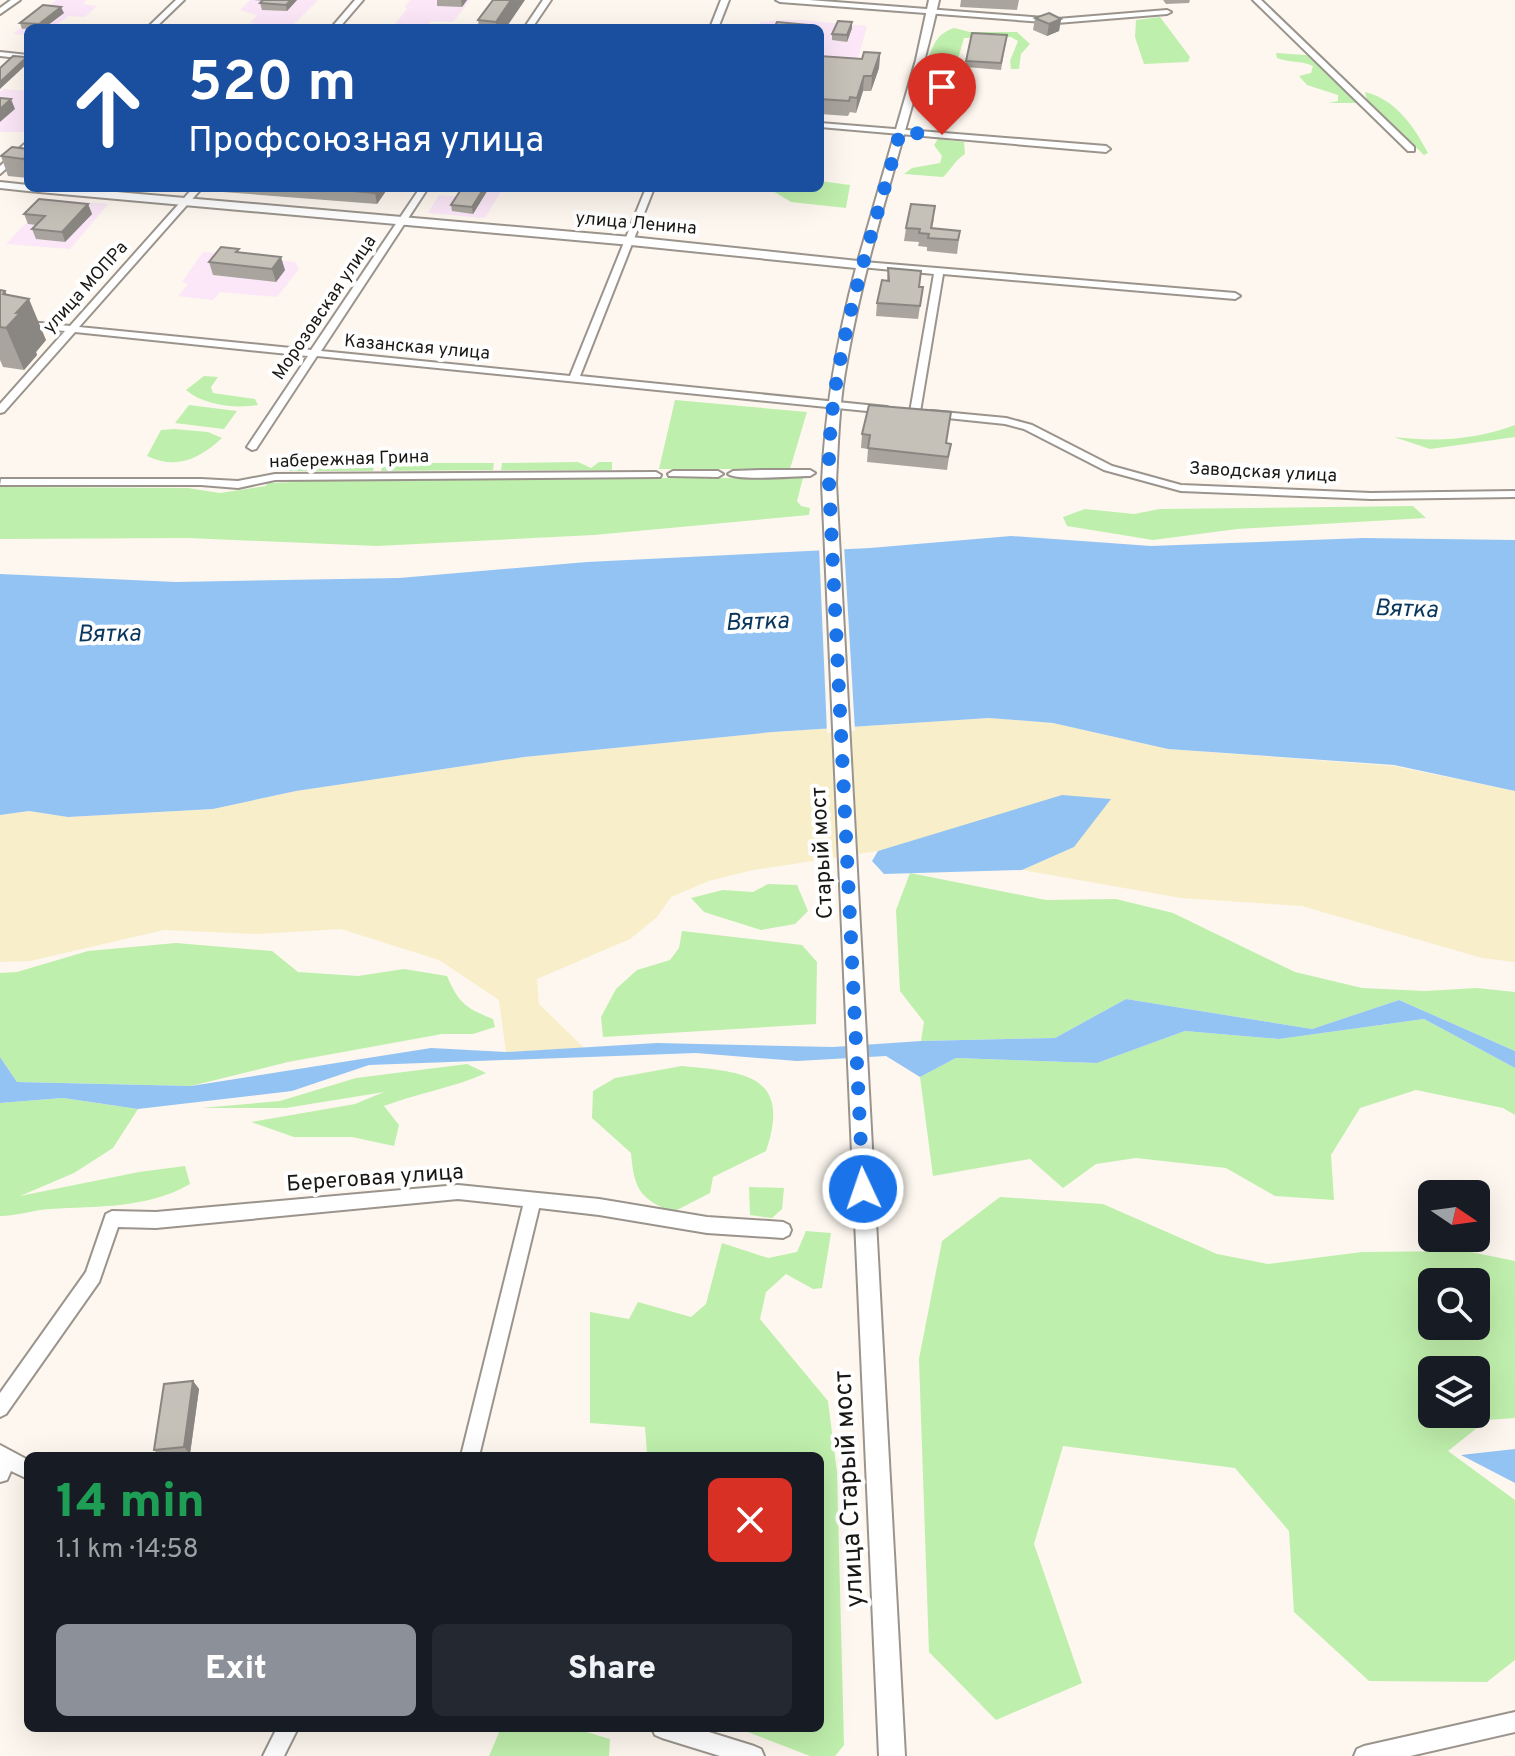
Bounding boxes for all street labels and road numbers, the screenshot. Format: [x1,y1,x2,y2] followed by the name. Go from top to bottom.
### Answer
[575,207,697,241] street label: улица Ленина
[268,231,382,385] street label: Морозовская улица
[39,237,133,339] street label: улица МОПРа
[343,330,491,366] street label: Казанская улица
[269,446,429,474] street label: набережная Грина
[1188,458,1338,488] street label: Заводская улица
[806,786,840,920] street label: Старый мост
[285,1159,465,1199] street label: Береговая улица
[827,1370,873,1608] street label: улица Старый мост

